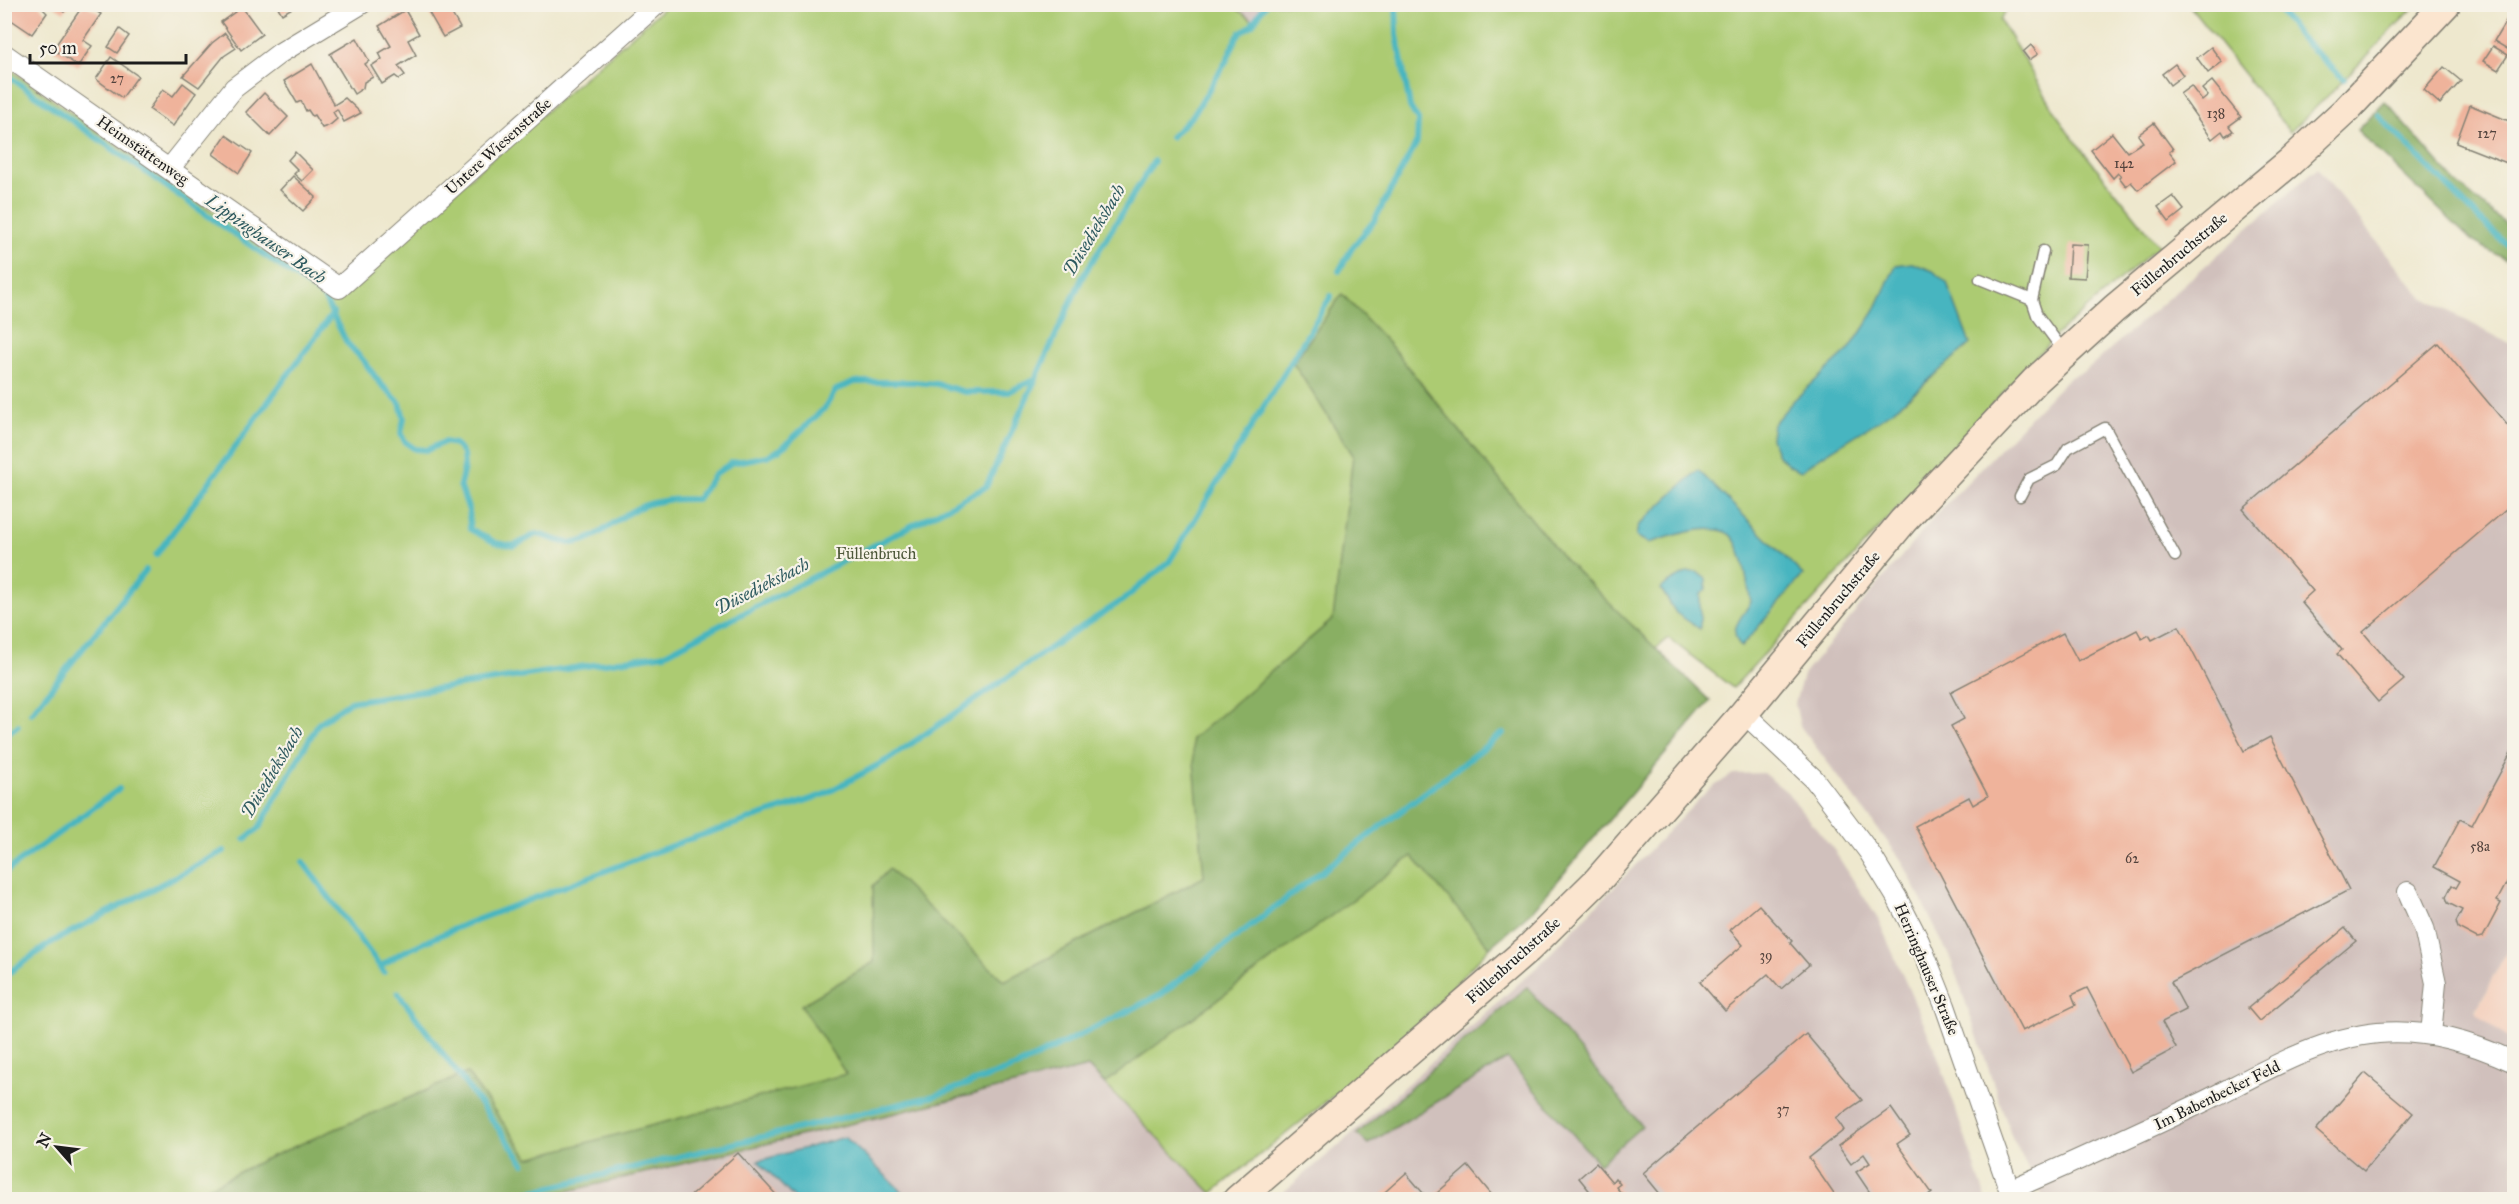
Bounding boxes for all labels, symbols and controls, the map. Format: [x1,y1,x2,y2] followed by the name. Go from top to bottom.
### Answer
[30,27,186,65] scale bar
[39,37,77,59] text: 50 m
[110,70,124,87] house number: 27
[441,93,555,198] street label: Untere Wiesenstraße
[2207,105,2225,122] house number: 138
[93,111,193,190] street label: Heimstättenweg
[2477,125,2497,142] house number: 127
[2114,155,2134,172] house number: 142
[1058,180,1130,280] water label: Düsedieksbach
[200,189,331,290] water label: Lippinghauser Bach
[2127,208,2231,300] street label: Füllenbruchstraße
[836,544,916,563] park label: Füllenbruch
[1792,547,1884,651] street label: Füllenbruchstraße
[711,553,813,619] water label: Düsedieksbach
[236,722,308,822] water label: Düsedieksbach
[2470,838,2490,855] house number: 58a
[2125,850,2139,867] house number: 62
[1890,900,1964,1039] street label: Herringhauser Straße
[1462,913,1564,1007] street label: Füllenbruchstraße
[1759,947,1773,964] house number: 39
[2151,1056,2283,1134] street label: Im Babenbecker Feld
[1776,1101,1790,1118] house number: 37
[27,1117,87,1177] north arrow
[33,1129,56,1151] text: N

